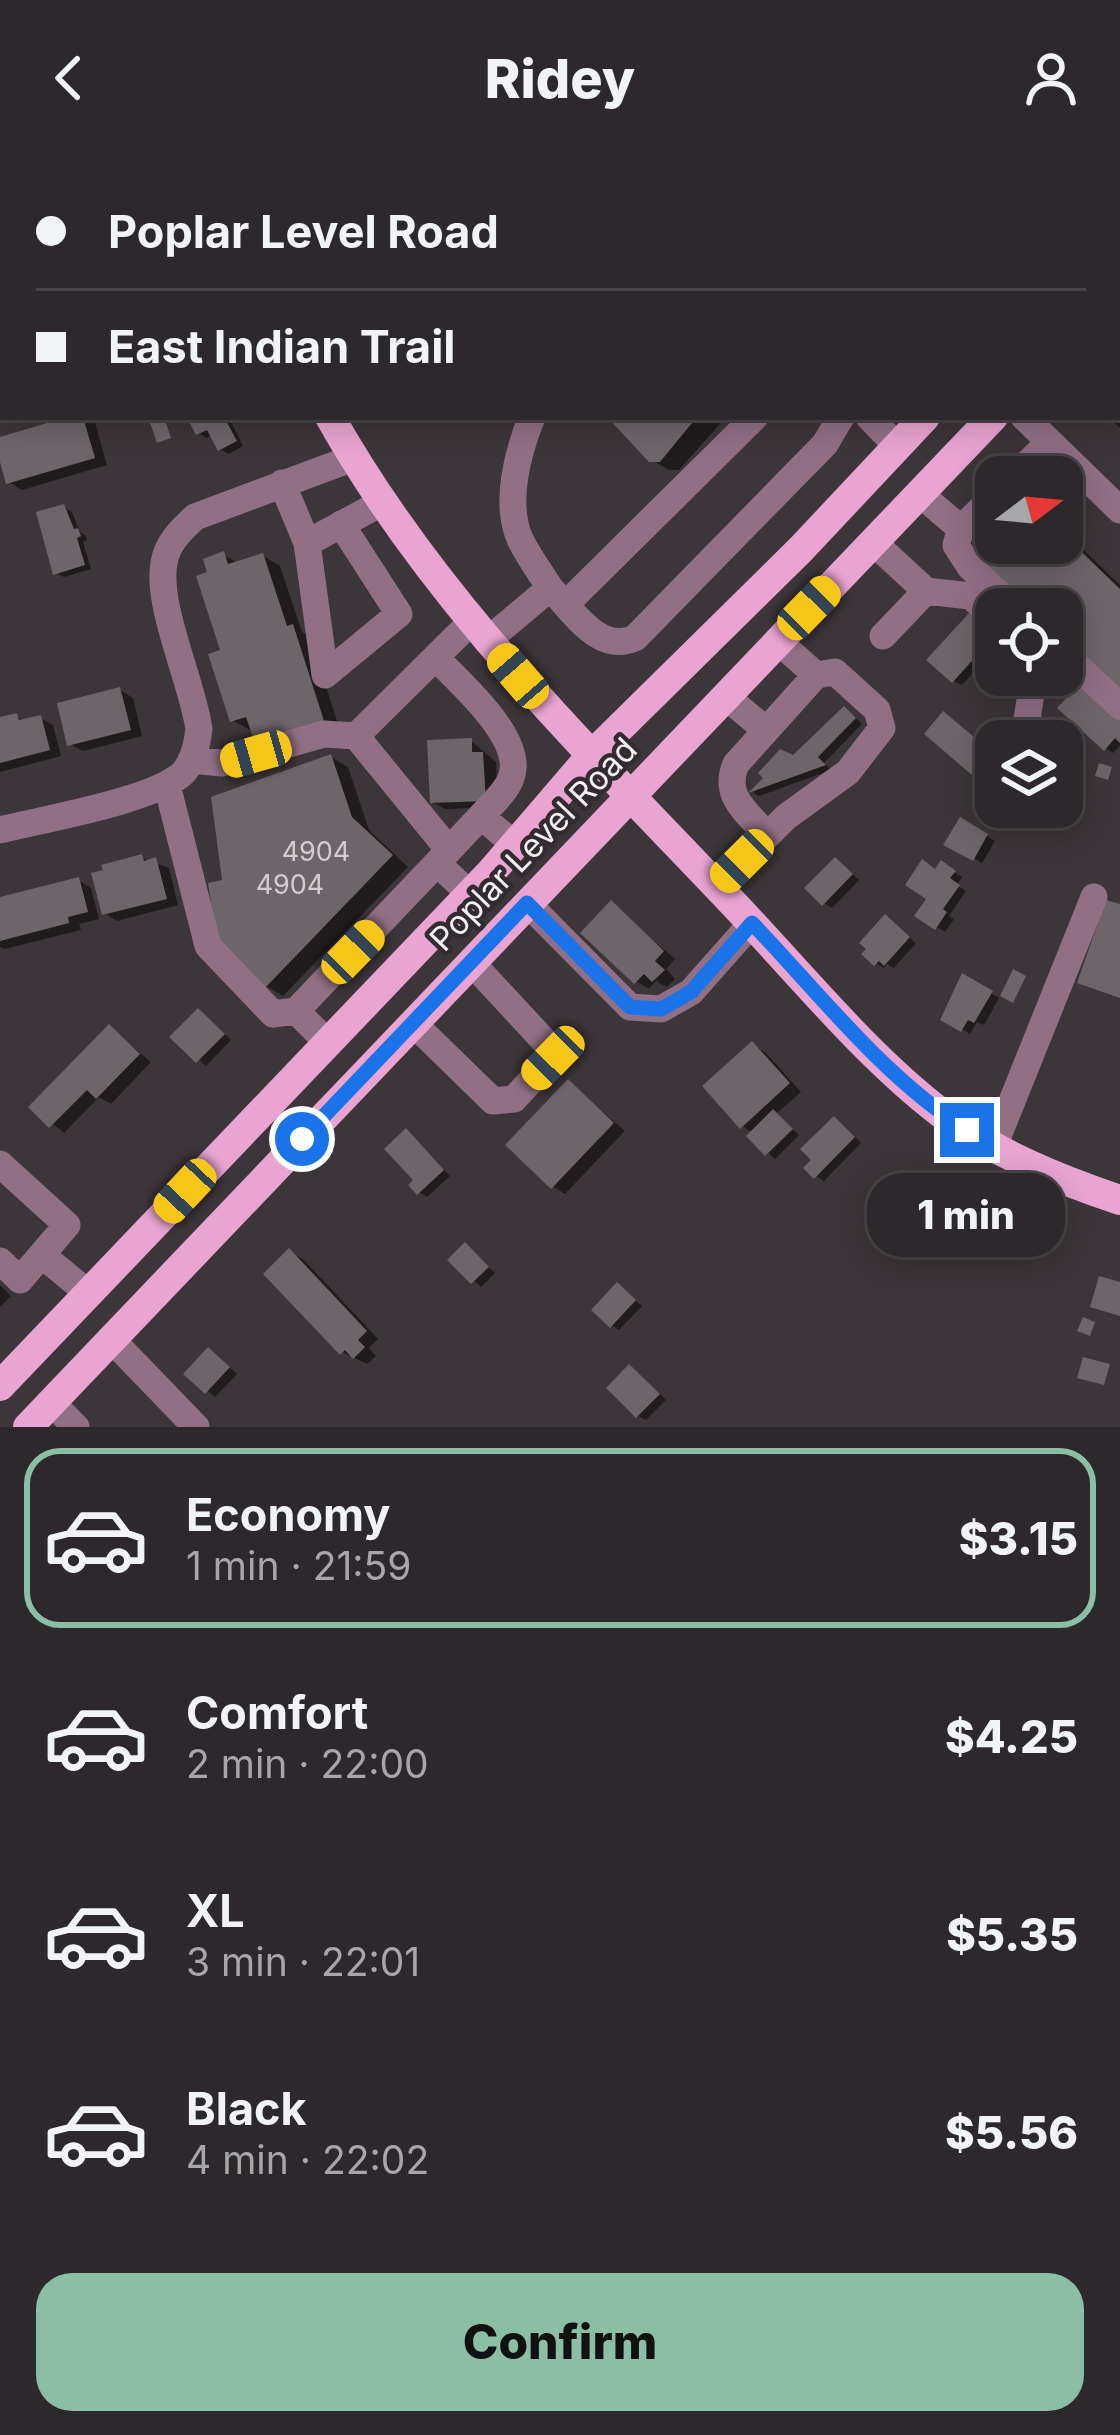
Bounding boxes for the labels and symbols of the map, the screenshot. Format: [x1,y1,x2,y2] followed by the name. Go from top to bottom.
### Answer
[975,456,1083,564] north arrow
[771,570,847,646] car
[481,637,555,715] car
[216,727,296,781] car
[421,729,645,959] street label: Poplar Level Road
[704,823,780,899] car
[282,835,350,868] house number: 4904
[256,868,324,901] house number: 4904
[315,914,391,990] car
[515,1020,591,1096] car
[940,1103,994,1157] route end
[275,1112,329,1166] route start
[147,1152,223,1230] car
[868,1172,1066,1256] callout: 1 min

